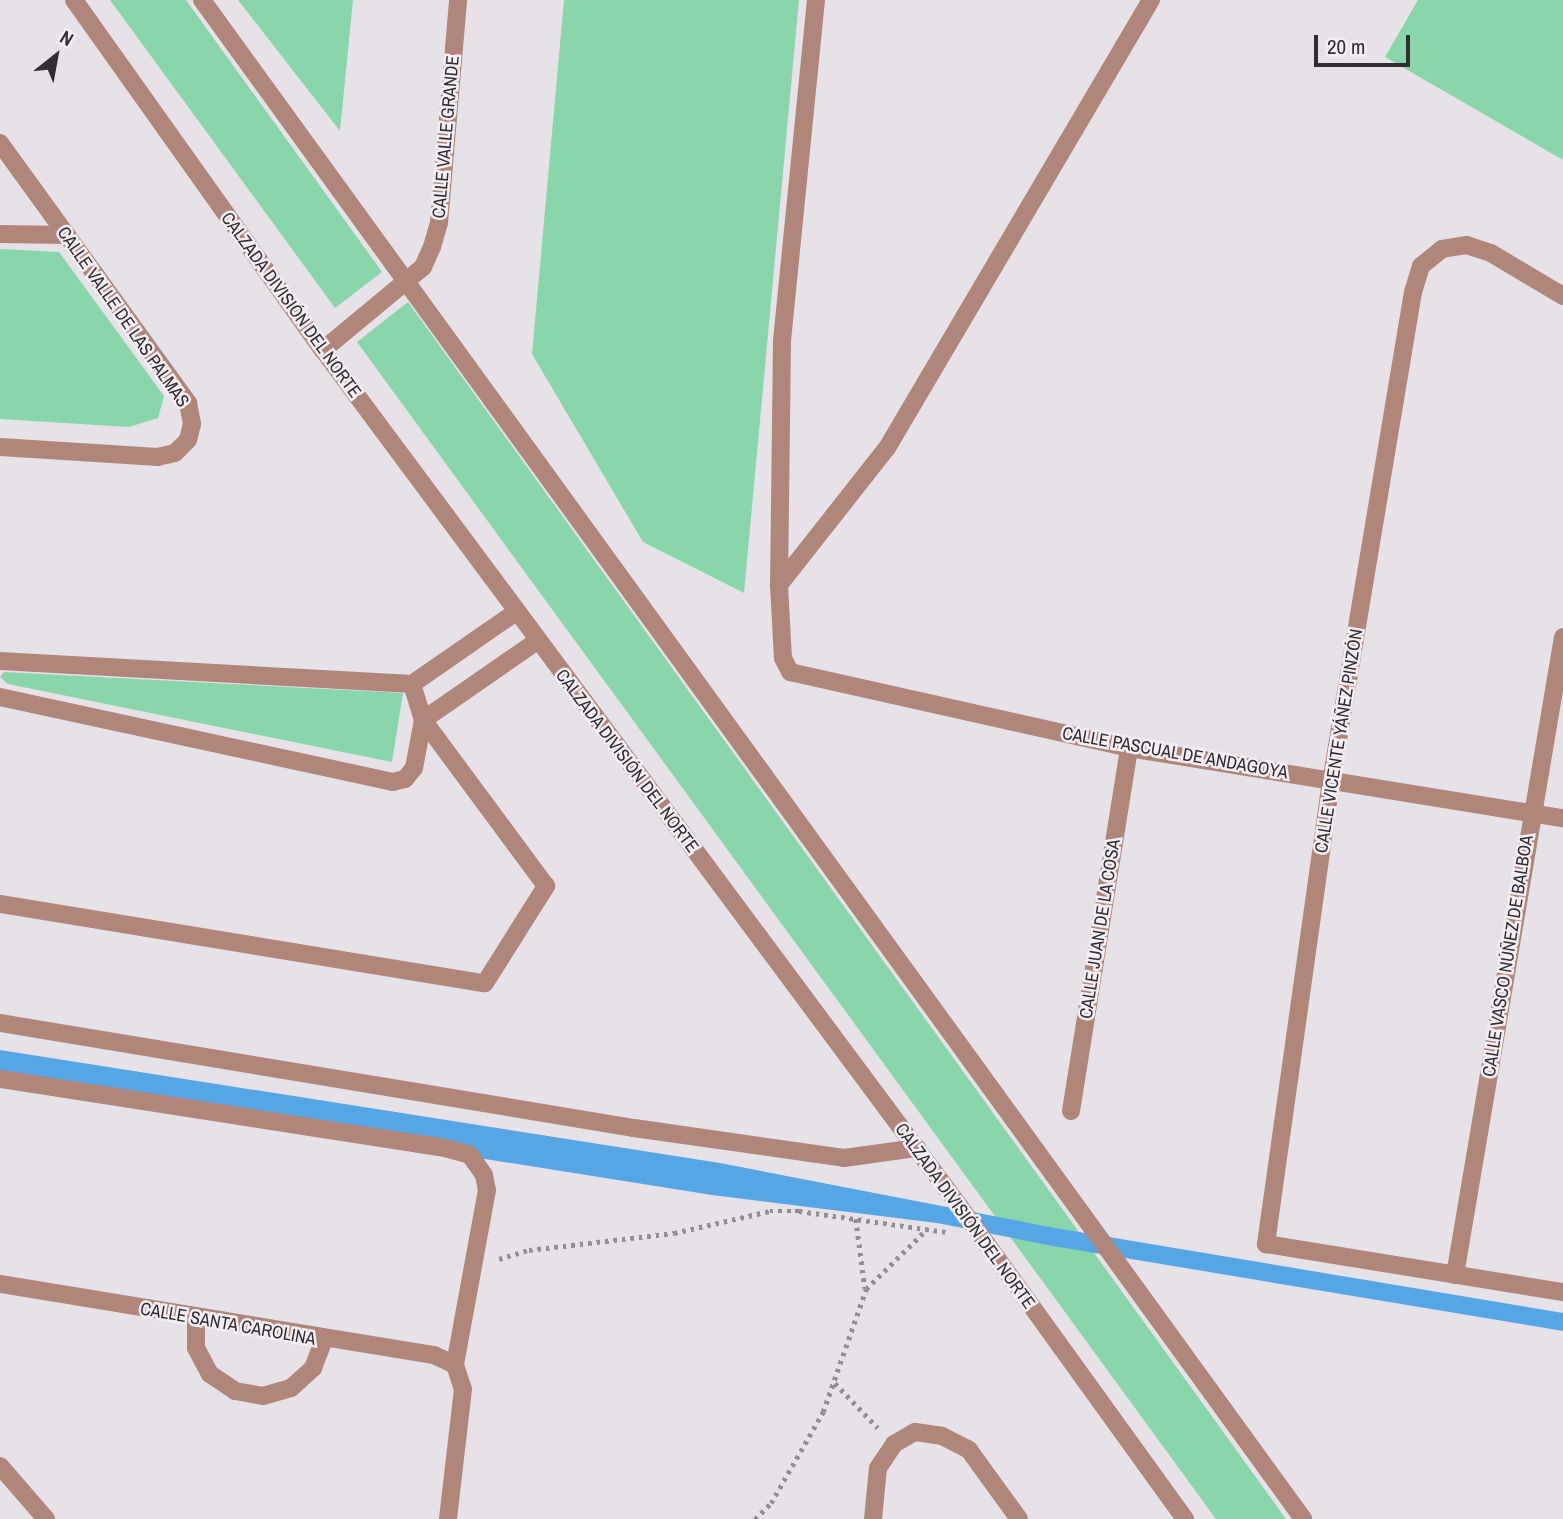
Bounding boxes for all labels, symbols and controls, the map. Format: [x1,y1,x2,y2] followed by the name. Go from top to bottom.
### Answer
[21,21,91,91] north arrow
[1318,21,1414,65] scale bar
[55,24,78,52] text: N
[1327,32,1365,61] text: 20 m
[428,55,464,219] street label: CALLE VALLE GRANDE
[216,208,366,402] street label: CALZADA DIVISIÓN DEL NORTE
[52,223,194,411] street label: CALLE VALLE DE LAS PALMAS
[1311,627,1367,855] street label: CALLE VICENTE YÁÑEZ PINZÓN
[551,665,703,857] street label: CALZADA DIVISIÓN DEL NORTE
[1060,722,1290,784] street label: CALLE PASCUAL DE ANDAGOYA
[1478,834,1538,1078] street label: CALLE VASCO NÚÑEZ DE BALBOA
[1075,837,1125,1021] street label: CALLE JUAN DE LA COSA
[890,1119,1040,1313] street label: CALZADA DIVISIÓN DEL NORTE
[138,1298,318,1350] street label: CALLE SANTA CAROLINA

